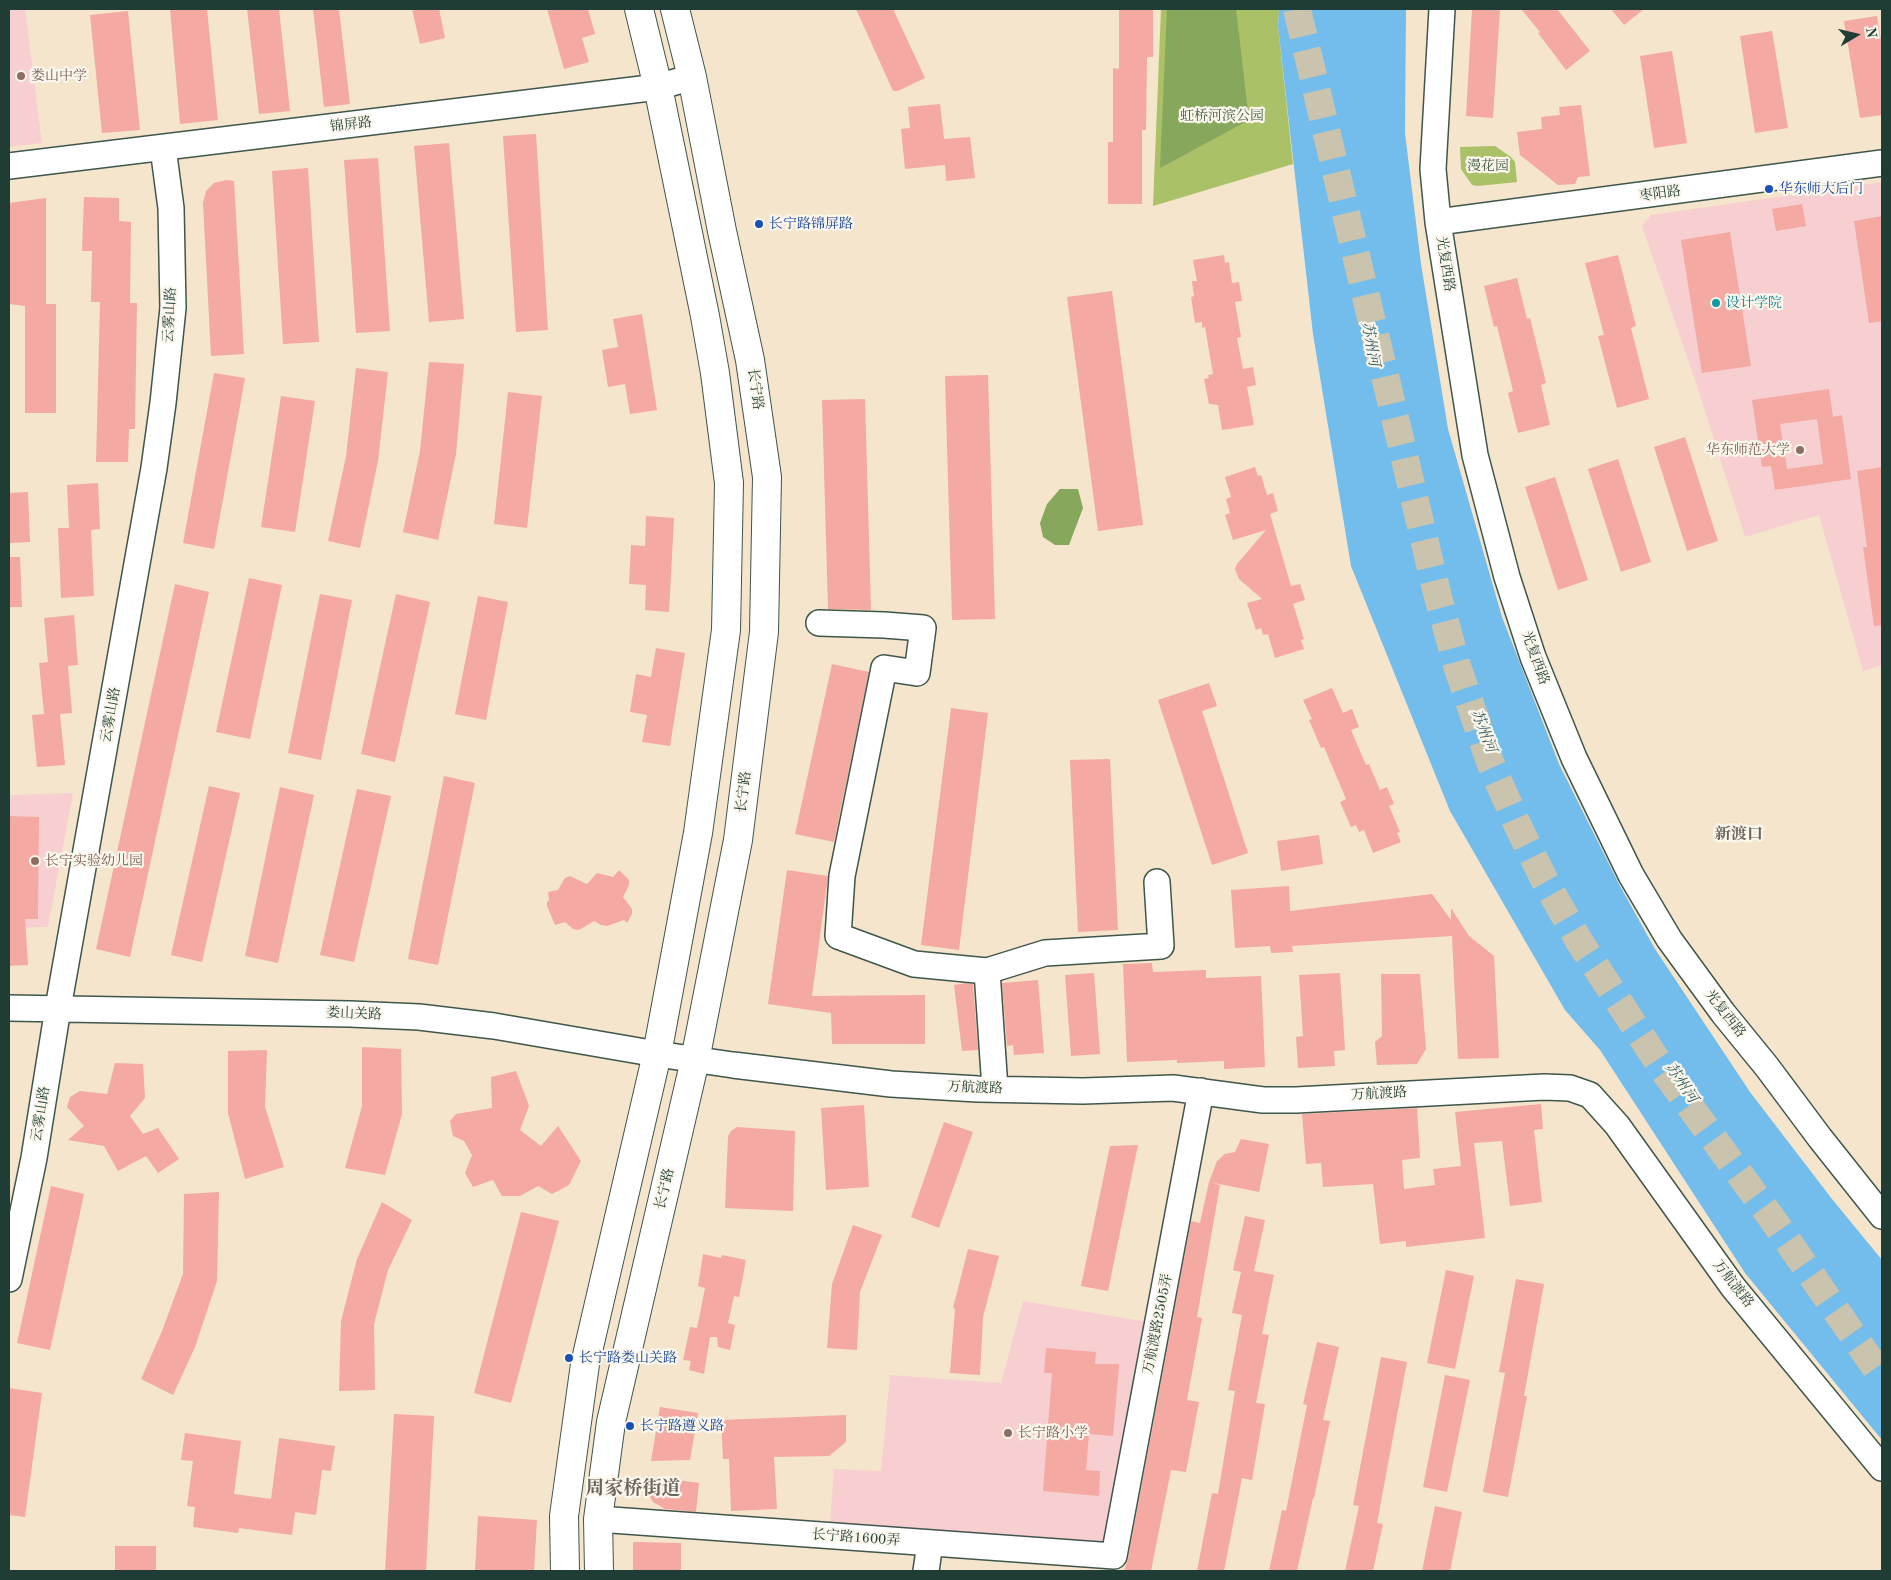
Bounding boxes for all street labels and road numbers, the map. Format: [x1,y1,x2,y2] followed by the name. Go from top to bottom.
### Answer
[329,114,373,136] street label: 锦屏路
[1638,183,1682,205] street label: 枣阳路
[1432,235,1458,293] street label: 光复西路
[160,287,180,343] street label: 云雾山路
[744,367,766,411] street label: 长宁路
[1518,629,1552,687] street label: 光复西路
[98,686,124,744] street label: 云雾山路
[733,770,755,814] street label: 长宁路
[1701,987,1749,1041] street label: 光复西路
[326,1005,382,1023] street label: 娄山关路
[947,1079,1003,1097] street label: 万航渡路
[1351,1084,1407,1104] street label: 万航渡路
[28,1085,54,1143] street label: 云雾山路
[652,1167,678,1211] street label: 长宁路
[1709,1257,1757,1311] street label: 万航渡路
[1140,1272,1176,1376] street label: 万航渡路2505弄
[811,1527,901,1549] street label: 长宁路1600弄

